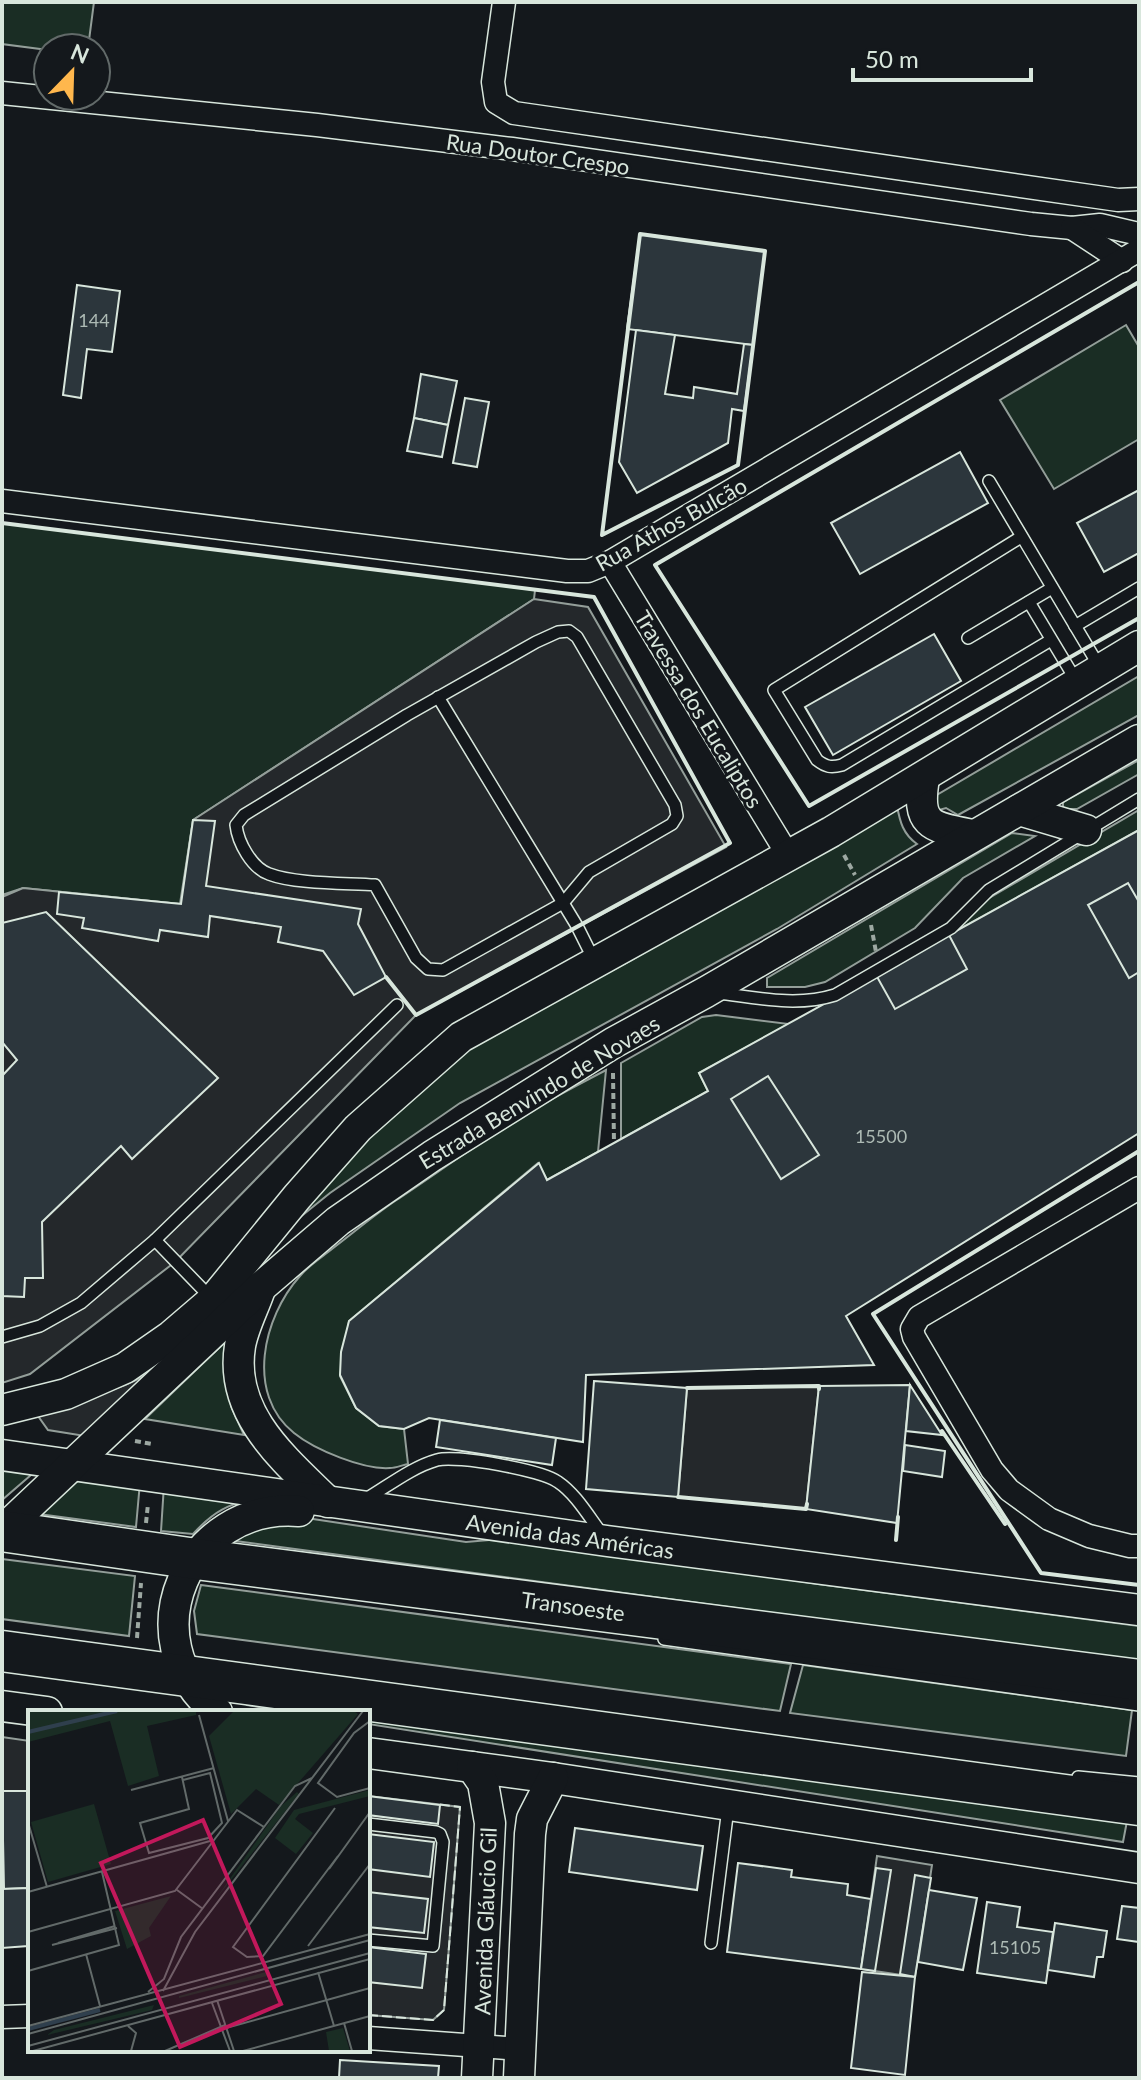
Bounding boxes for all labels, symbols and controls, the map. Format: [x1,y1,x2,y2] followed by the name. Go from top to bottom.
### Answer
[32,32,112,112] north arrow
[853,32,1031,82] scale bar
[67,37,93,69] text: N
[865,44,919,73] text: 50 m
[444,128,632,180] street label: Rua Doutor Crespo
[78,309,110,331] house number: 144
[591,471,751,577] street label: Rua Athos Bulcão
[629,605,769,813] street label: Travessa dos Eucaliptos
[414,1009,664,1175] street label: Estrada Benvindo de Novaes
[855,1125,907,1147] house number: 15500
[464,1508,676,1564] street label: Avenida das Américas
[520,1585,626,1627] street label: Transoeste
[28,1710,370,2052] inset map
[468,1827,502,2015] street label: Avenida Gláucio Gil
[989,1936,1041,1958] house number: 15105

